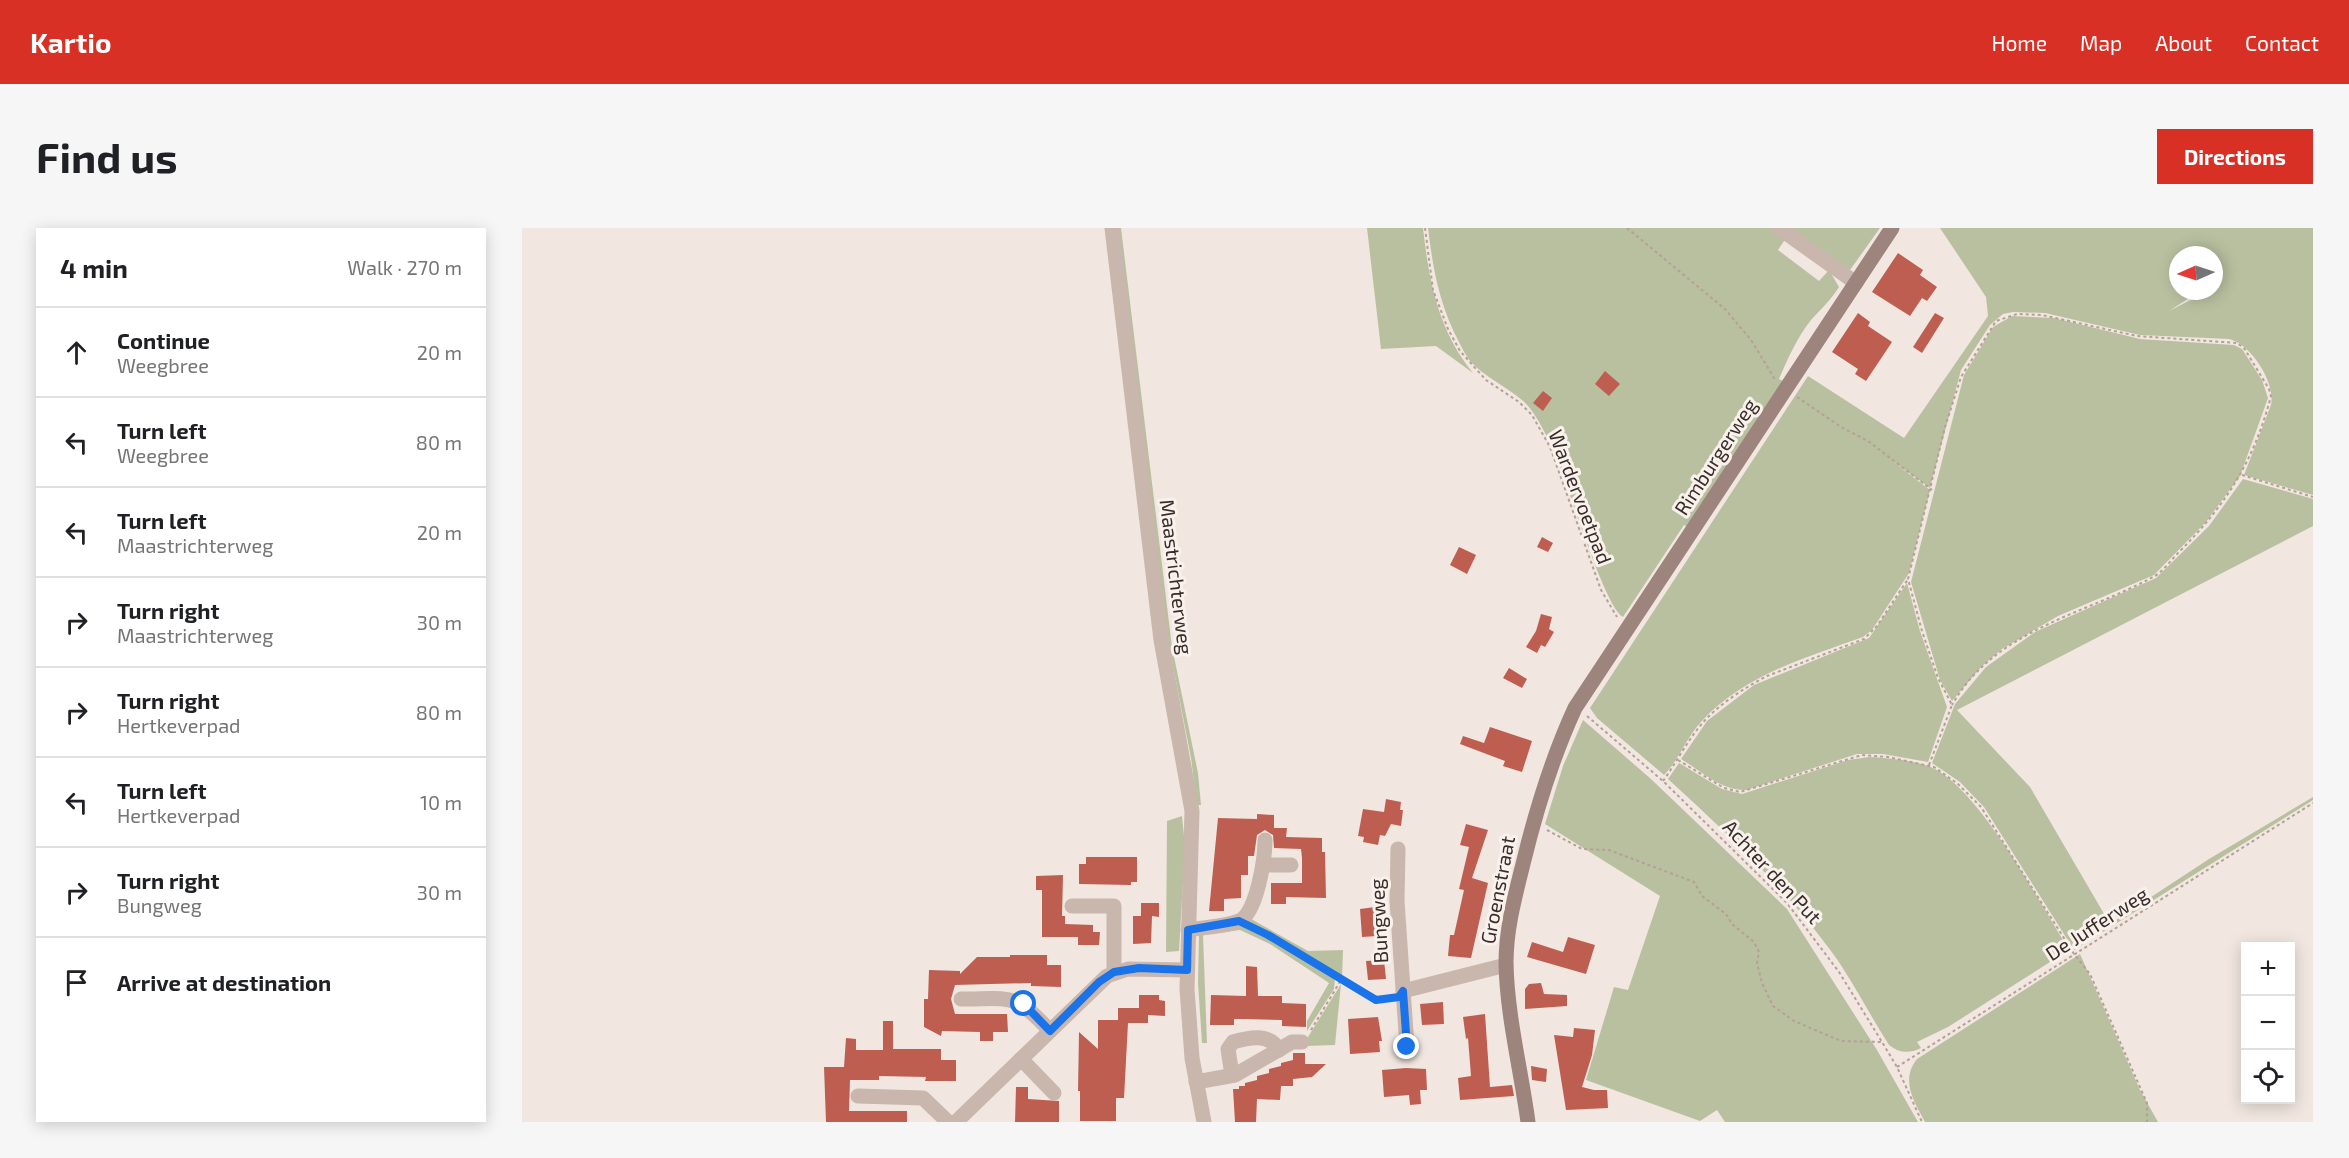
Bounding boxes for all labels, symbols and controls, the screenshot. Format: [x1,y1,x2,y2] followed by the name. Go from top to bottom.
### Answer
[30,25,111,59] text: Kartio
[1991,30,2047,55] text: Home
[2080,30,2122,55] text: Map
[2155,30,2212,55] text: About
[2245,30,2319,55] text: Contact
[2157,129,2313,184] button: Directions
[36,131,178,181] text: Find us
[2169,246,2223,300] north arrow
[60,252,128,283] text: 4 min
[347,255,462,279] text: Walk · 270 m
[117,327,210,353] text: Continue
[60,336,93,369] icon: ahead
[417,340,462,364] text: 20 m
[117,353,209,377] text: Weegbree
[1669,394,1762,519] street label: Rimburgerweg
[117,417,206,443] text: Turn left
[60,426,93,459] icon: left
[1544,426,1618,567] street label: Wardervoetpad
[416,430,462,454] text: 80 m
[117,443,209,467] text: Weegbree
[1156,498,1198,656] street label: Maastrichterweg
[117,507,206,533] text: Turn left
[60,516,93,549] icon: left
[417,520,462,544] text: 20 m
[117,533,273,557] text: Maastrichterweg
[117,597,219,623] text: Turn right
[60,606,93,639] icon: right
[417,610,462,634] text: 30 m
[117,623,273,647] text: Maastrichterweg
[117,687,219,713] text: Turn right
[60,696,93,729] icon: right
[416,700,462,724] text: 80 m
[117,713,241,737] text: Hertkeverpad
[117,777,206,803] text: Turn left
[60,786,93,819] icon: left
[420,790,462,814] text: 10 m
[117,803,241,827] text: Hertkeverpad
[1718,814,1827,929] street label: Achter den Put
[1475,833,1519,946] street label: Groenstraat
[117,867,219,893] text: Turn right
[60,876,93,909] icon: right
[1364,878,1392,964] street label: Bungweg
[417,880,462,904] text: 30 m
[2041,881,2152,965] street label: De Jufferweg
[117,893,202,917] text: Bungweg
[2241,942,2295,1104] map controls
[2241,942,2295,996] button: +
[60,966,93,999] icon: arrive
[117,969,331,995] text: Arrive at destination
[1010,990,1036,1016] route start
[2241,996,2295,1050] button: −
[1393,1033,1419,1059] route end
[2241,1050,2295,1104] button: locate

